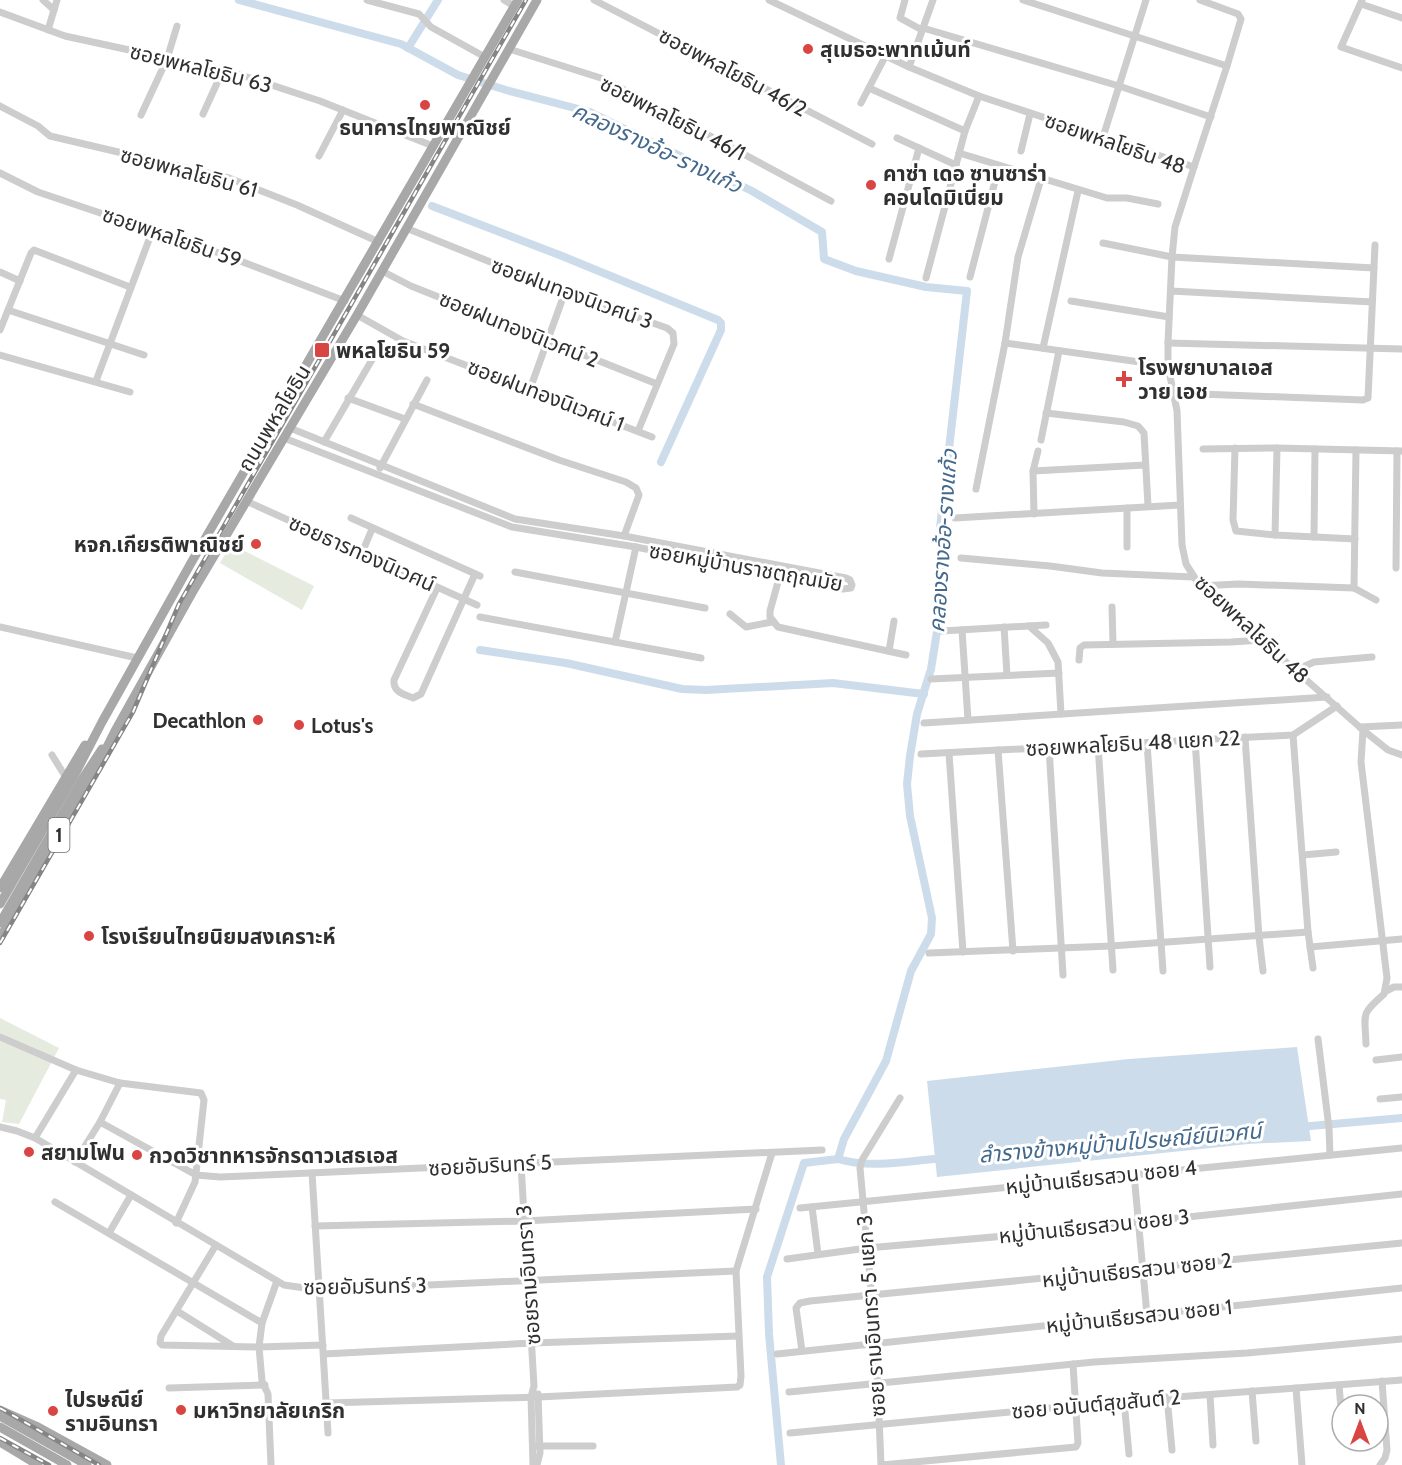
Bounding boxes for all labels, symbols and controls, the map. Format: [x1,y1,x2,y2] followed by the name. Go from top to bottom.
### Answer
[655,22,811,122] street label: ซอยพหลโยธิน 46/2
[820,37,971,63] place label: สุเมธอะพาทเม้นท์
[127,38,275,98] street label: ซอยพหลโยธิน 63
[801,42,815,56] marker: สุเมธอะพาทเม้นท์
[596,71,750,165] street label: ซอยพหลโยธิน 46/1
[568,97,747,200] water label: คลองรางอ้อ-รางแก้ว
[418,98,432,112] marker: ธนาคารไทยพาณิชย์
[1041,107,1189,179] street label: ซอยพหลโยธิน 48
[339,115,511,140] place label: ธนาคารไทยพาณิชย์
[118,142,260,202] street label: ซอยพหลโยธิน 61
[883,161,1047,210] place label: คาซ่า เดอ ซานซาร่า คอนโดมิเนี่ยม
[864,178,878,192] marker: คาซ่า เดอ ซานซาร่า คอนโดมิเนี่ยม
[99,201,245,273] street label: ซอยพหลโยธิน 59
[488,252,656,334] street label: ซอยฝนทองนิเวศน์ 3
[436,286,602,372] street label: ซอยฝนทองนิเวศน์ 2
[336,338,450,363] place label: พหลโยธิน 59
[313,341,331,359] marker: พหลโยธิน 59
[464,354,628,436] street label: ซอยฝนทองนิเวศน์ 1
[1138,355,1273,404] place label: โรงพยาบาลเอส วาย เอช
[232,360,316,476] street label: ถนนพหลโยธิน
[1115,370,1133,388] marker: โรงพยาบาลเอส วาย เอช
[923,447,963,634] water label: คลองรางอ้อ-รางแก้ว
[285,509,439,597] street label: ซอยธารทองนิเวศน์
[74,532,244,557] place label: หจก.เกียรติพาณิชย์
[249,537,263,551] marker: หจก.เกียรติพาณิชย์
[647,538,845,597] street label: ซอยหมู่บ้านราชตฤณมัย
[1190,570,1314,688] street label: ซอยพหลโยธิน 48
[153,708,246,733] place label: Decathlon
[251,713,265,727] marker: Decathlon
[311,713,374,738] place label: Lotus's
[292,718,306,732] marker: Lotus's
[1025,725,1241,761] street label: ซอยพหลโยธิน 48 แยก 22
[48,818,70,852] road number: 1
[101,924,336,949] place label: โรงเรียนไทยนิยมสงเคราะห์
[82,929,96,943] marker: โรงเรียนไทยนิยมสงเคราะห์
[978,1117,1266,1169] water label: ลำรางข้างหมู่บ้านไปรษณีย์นิเวศน์
[41,1140,125,1165] place label: สยามโฟน
[149,1143,398,1168] place label: กวดวิชาทหารจักรดาวเสธเอส
[22,1145,36,1159] marker: สยามโฟน
[130,1148,144,1162] marker: กวดวิชาทหารจักรดาวเสธเอส
[428,1149,552,1181] street label: ซอยอัมรินทร์ 5
[1004,1155,1198,1200] street label: หมู่บ้านเธียรสวน ซอย 4
[511,1204,545,1346] street label: ซอยรามอินทรา 3
[997,1204,1191,1249] street label: หมู่บ้านเธียรสวน ซอย 3
[851,1214,891,1418] street label: ซอย รามอินทรา 5 แยก 3
[1041,1248,1233,1293] street label: หมู่บ้านเธียรสวน ซอย 2
[303,1272,427,1300] street label: ซอยอัมรินทร์ 3
[1045,1294,1233,1339] street label: หมู่บ้านเธียรสวน ซอย 1
[1010,1384,1182,1425] street label: ซอย อนันต์สุขสันต์ 2
[65,1387,158,1436] place label: ไปรษณีย์ รามอินทรา
[1330,1393,1390,1453] north arrow
[193,1398,345,1423] place label: มหาวิทยาลัยเกริก
[1354,1399,1366,1418] text: N
[174,1403,188,1417] marker: มหาวิทยาลัยเกริก
[46,1404,60,1418] marker: ไปรษณีย์ รามอินทรา

